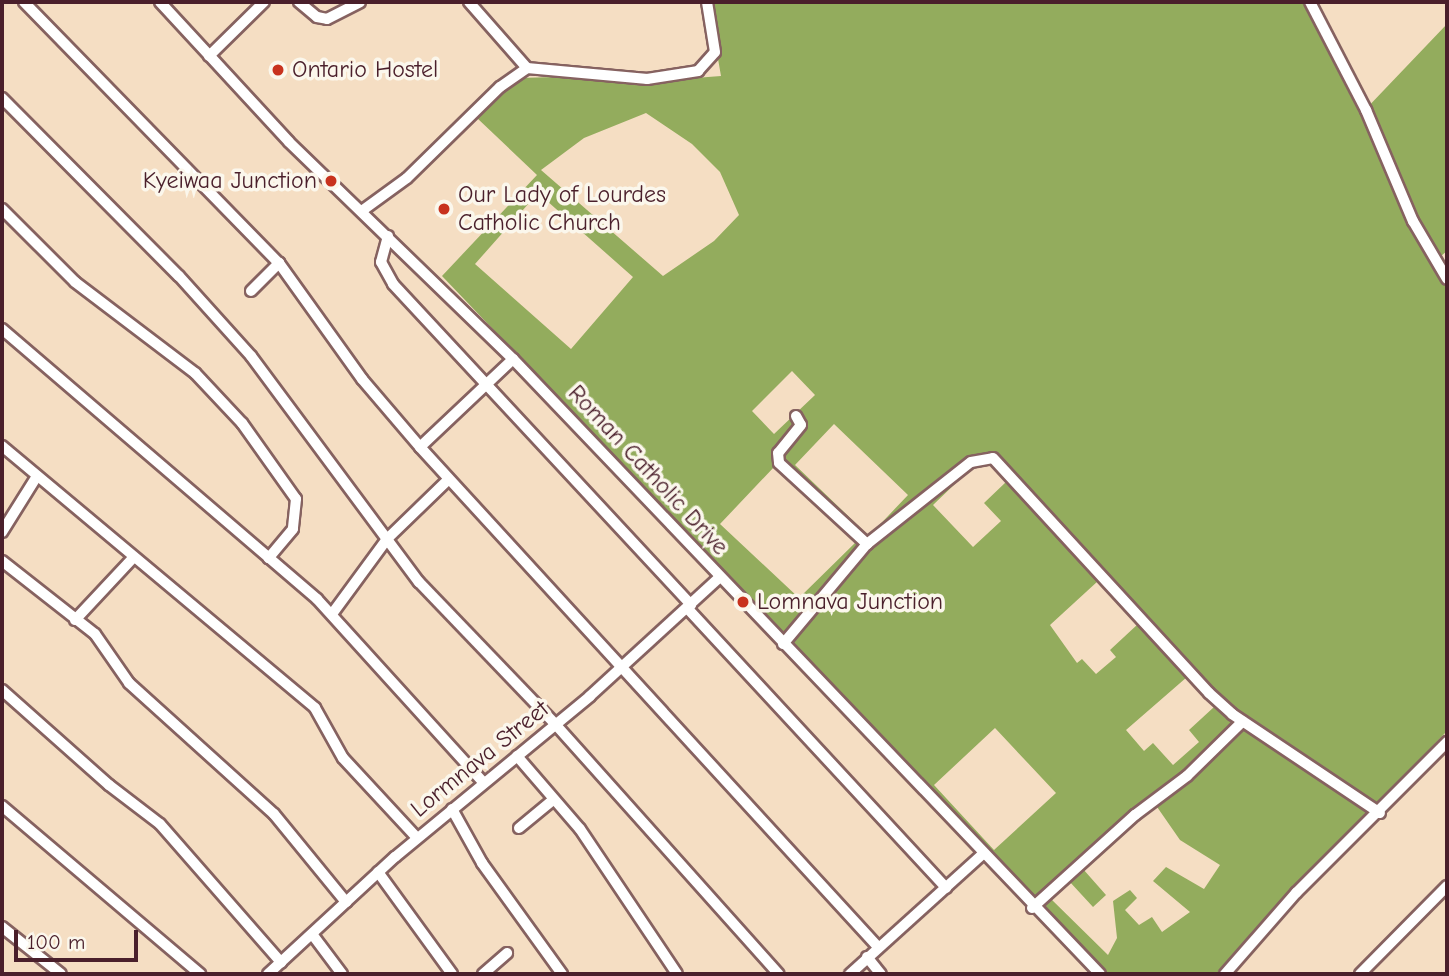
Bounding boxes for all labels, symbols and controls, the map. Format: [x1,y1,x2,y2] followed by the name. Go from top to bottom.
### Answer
[292,56,438,84] place label: Ontario Hostel
[270,62,286,78] marker: Ontario Hostel
[143,167,317,195] place label: Kyeiwaa Junction
[323,173,339,189] marker: Kyeiwaa Junction
[458,181,666,237] place label: Our Lady of Lourdes Catholic Church
[436,201,452,217] marker: Our Lady of Lourdes Catholic Church
[562,379,734,561] street label: Roman Catholic Drive
[757,588,943,616] place label: Lomnava Junction
[735,594,751,610] marker: Lomnava Junction
[405,695,555,823] street label: Lormnava Street
[18,916,142,960] scale bar
[27,930,85,954] text: 100 m

